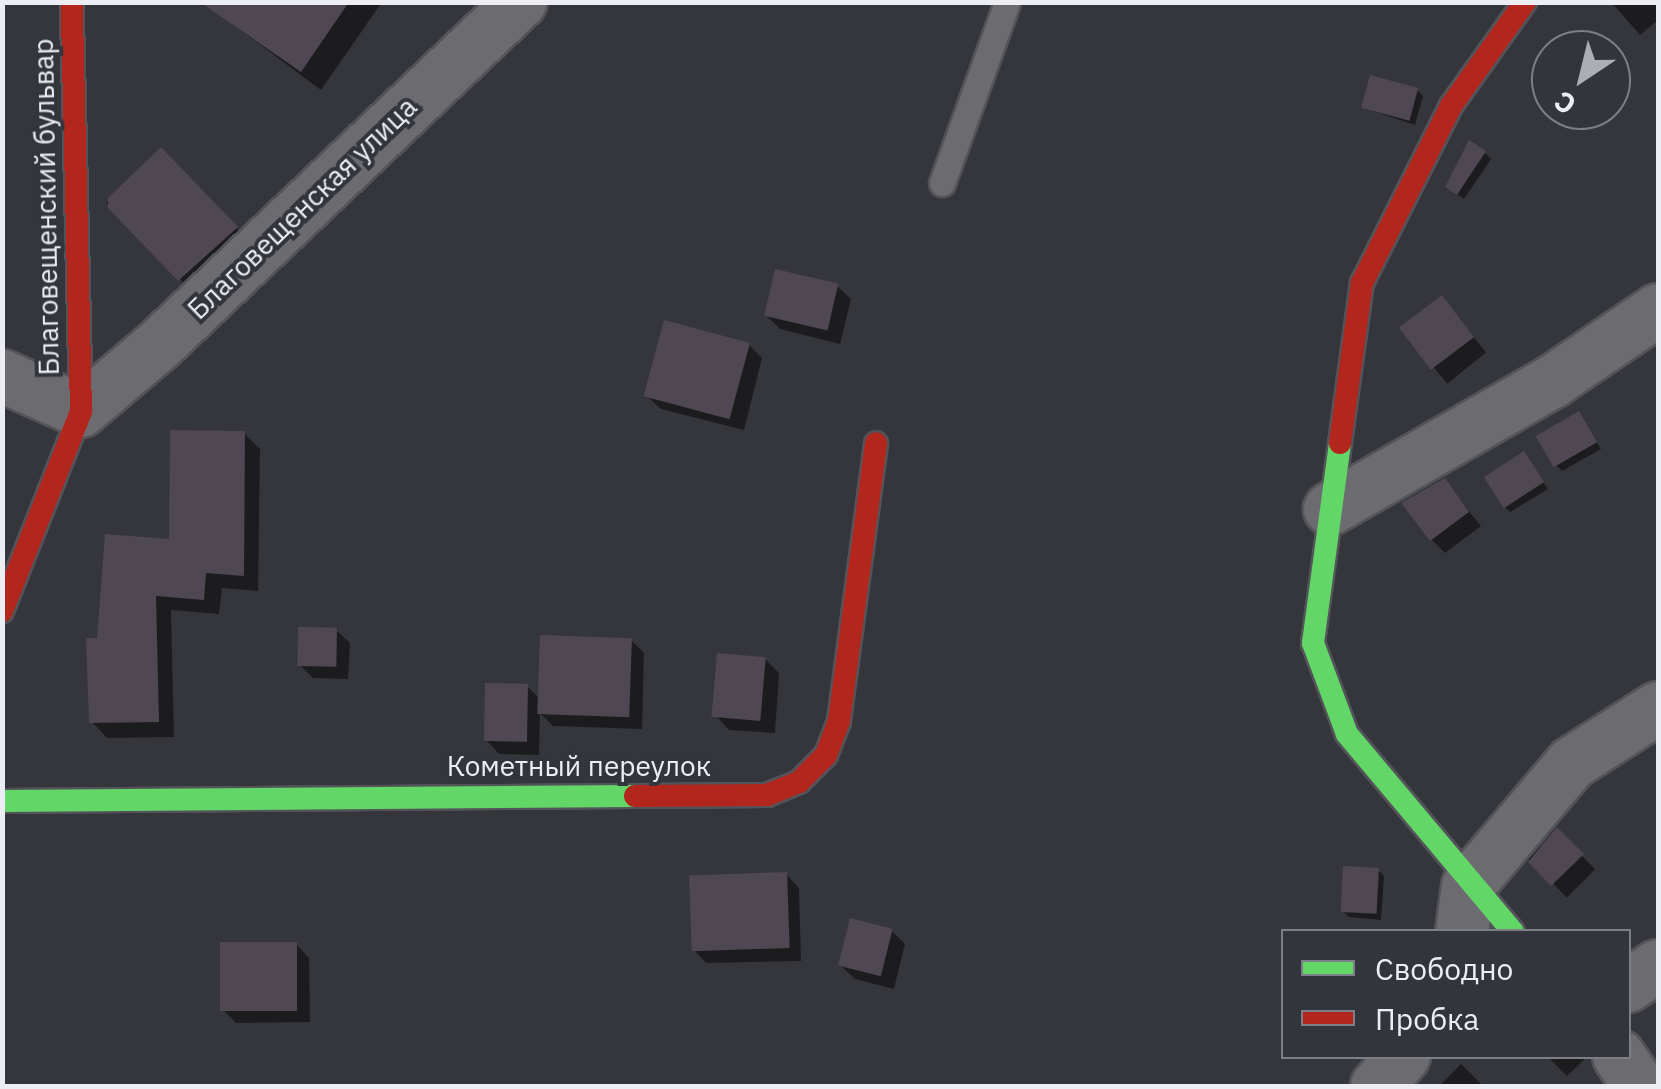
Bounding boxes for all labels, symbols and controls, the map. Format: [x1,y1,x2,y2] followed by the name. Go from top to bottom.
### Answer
[1531,30,1631,130] north arrow
[26,38,66,376] street label: Благовещенский бульвар
[1547,83,1583,124] text: С
[181,90,423,326] street label: Благовещенская улица
[447,749,711,783] street label: Кометный переулок
[1281,929,1631,1059] legend
[1375,949,1513,988] text: Свободно
[1375,999,1479,1038] text: Пробка

